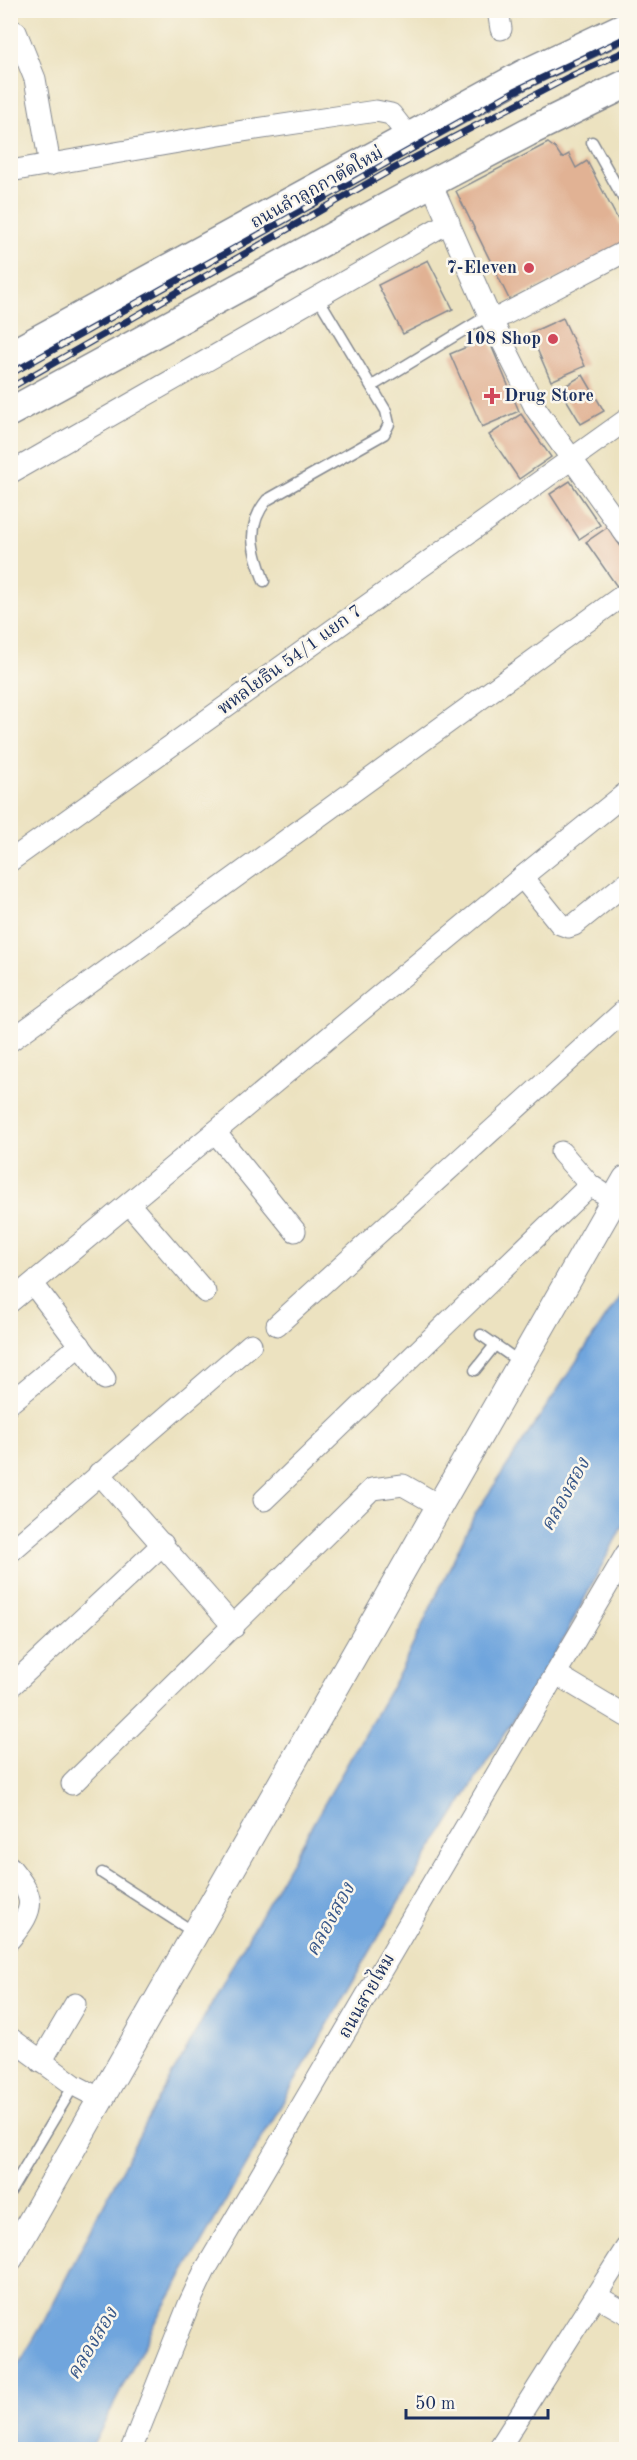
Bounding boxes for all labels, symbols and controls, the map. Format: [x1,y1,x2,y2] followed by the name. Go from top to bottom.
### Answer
[246,141,387,233] street label: ถนนลำลูกกาตัดใหม่
[446,259,517,277] place label: 7-Eleven
[522,261,536,275] marker: 7-Eleven
[465,330,541,348] place label: 108 Shop
[546,332,560,346] marker: 108 Shop
[504,387,594,405] place label: Drug Store
[485,389,499,403] marker: Drug Store
[212,598,365,718] street label: พหลโยธิน 54/1 แยก 7
[538,1454,595,1535] water label: คลองสอง
[303,1879,360,1960] water label: คลองสอง
[332,1949,398,2041] street label: ถนนสายไหม
[64,2304,123,2384] water label: คลองสอง
[406,2382,548,2420] scale bar
[415,2395,455,2413] text: 50 m

